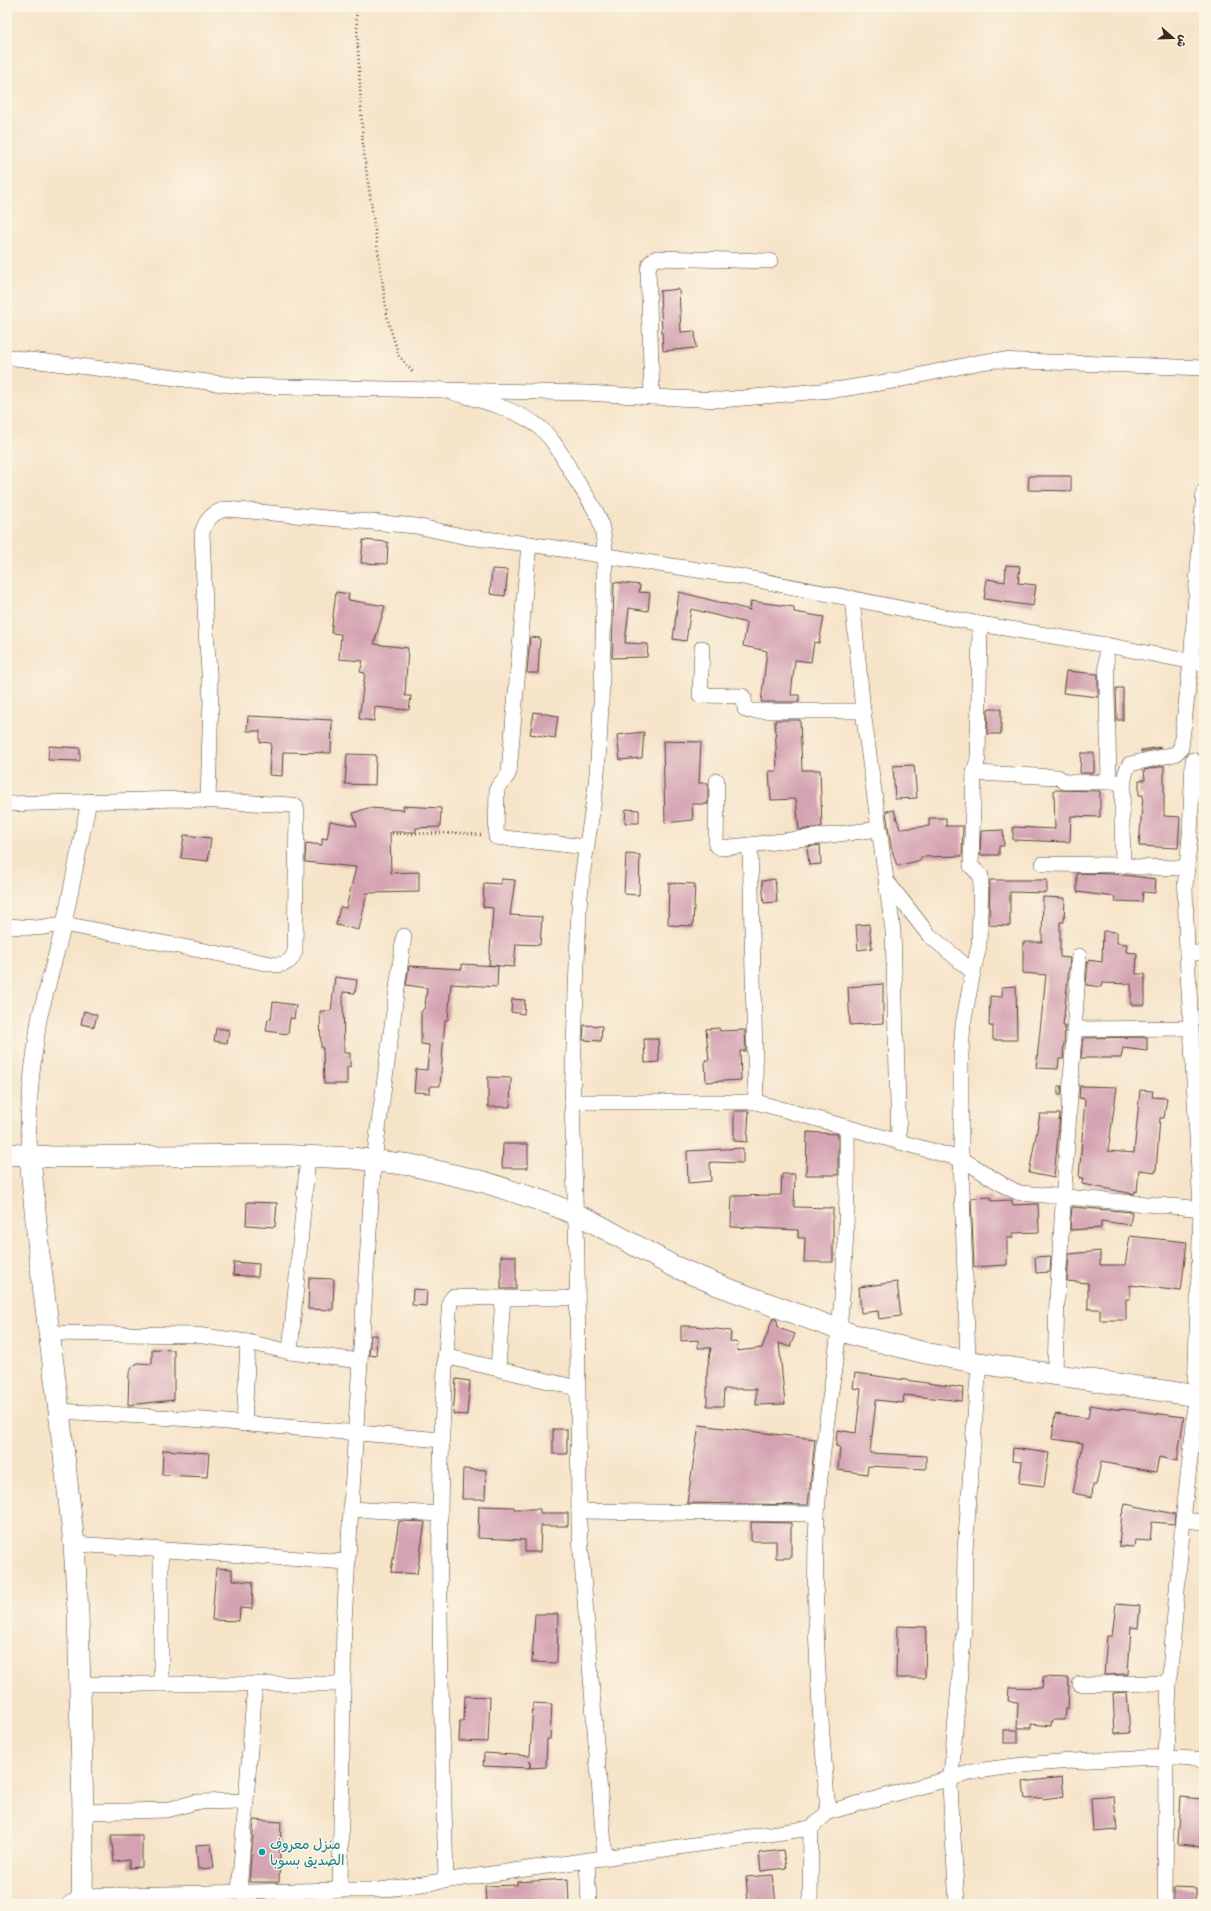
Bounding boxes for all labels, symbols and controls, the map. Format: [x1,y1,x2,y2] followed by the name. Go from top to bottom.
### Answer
[1153,18,1193,58] north arrow
[1172,33,1191,50] text: ش
[270,1835,344,1872] place label: منزل معروف الصديق بسوبا
[257,1847,267,1857] marker: منزل معروف الصديق بسوبا

